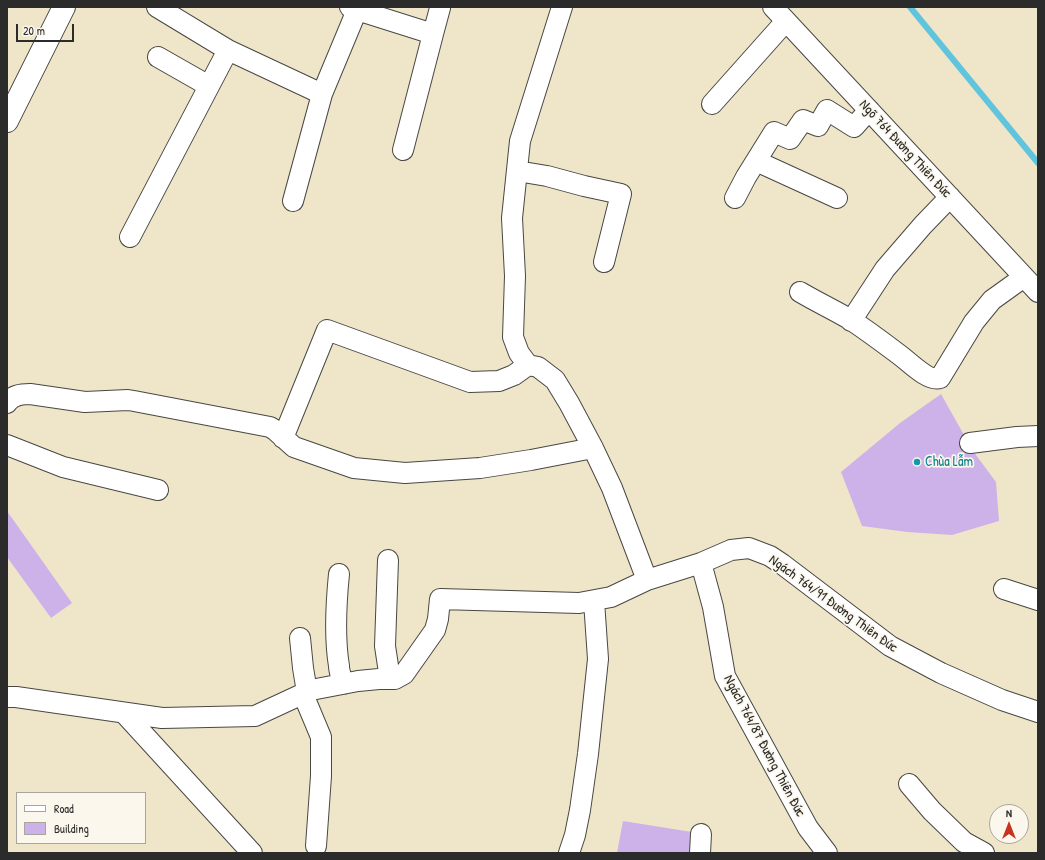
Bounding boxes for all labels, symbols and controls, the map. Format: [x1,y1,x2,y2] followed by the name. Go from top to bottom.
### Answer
[18,16,76,42] scale bar
[23,22,45,39] text: 20 m
[855,97,955,201] street label: Ngõ 764 Đường Thiên Đức
[925,454,973,470] place label: Chùa Lẫm
[912,457,922,467] marker: Chùa Lẫm
[765,552,901,656] street label: Ngách 764/91 Đường Thiên Đức
[720,672,808,820] street label: Ngách 764/87 Đường Thiên Đức
[16,792,146,844] legend
[54,800,74,817] text: Road
[989,804,1029,844] north arrow
[1006,806,1012,820] text: N
[54,820,89,837] text: Building

